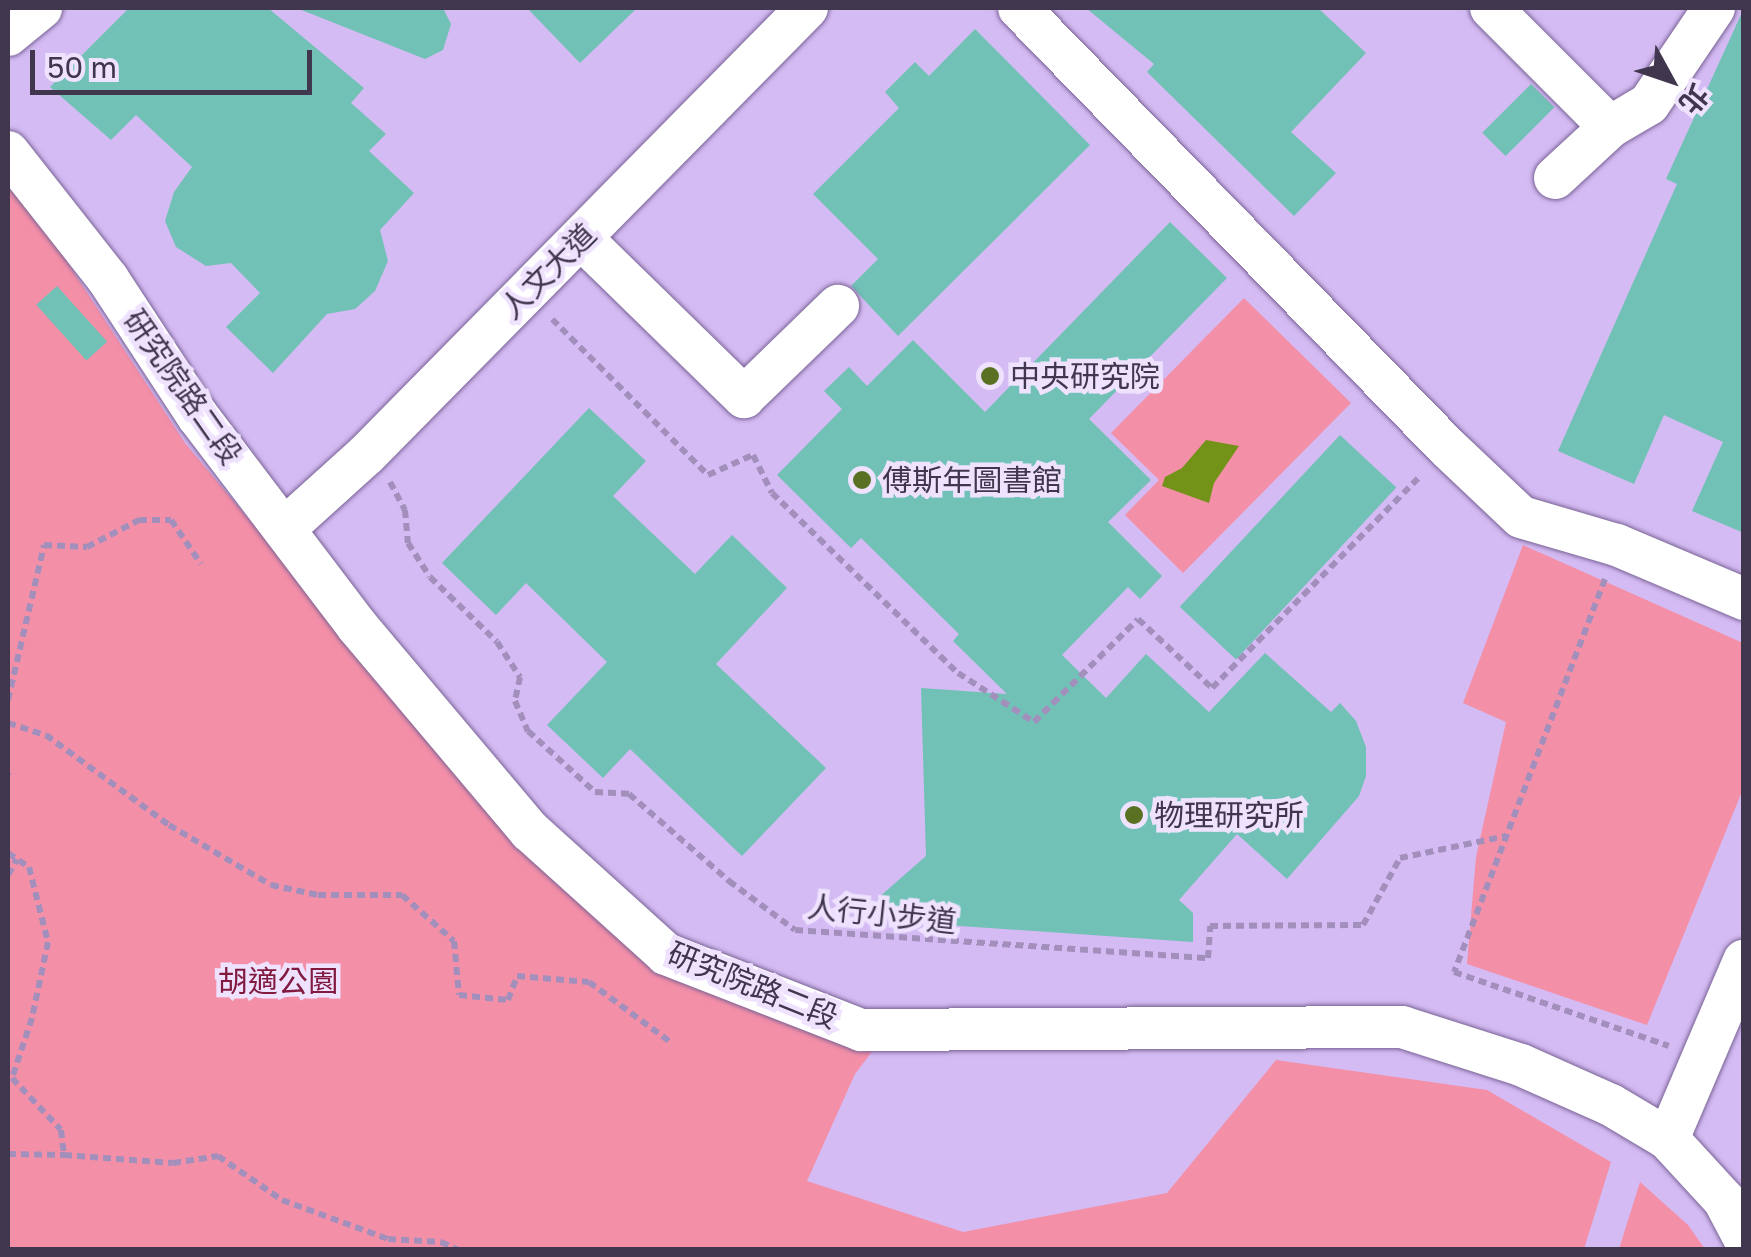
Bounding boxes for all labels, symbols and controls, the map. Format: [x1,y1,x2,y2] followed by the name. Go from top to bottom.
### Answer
[35,30,318,92] scale bar
[1621,30,1721,130] north arrow
[47,49,117,85] text: 50 m
[1673,78,1716,121] text: 北
[493,216,603,326] street label: 人文大道
[117,303,249,471] street label: 研究院路二段
[1010,358,1160,394] place label: 中央研究院
[979,365,1001,387] marker: 中央研究院
[882,462,1062,498] place label: 傅斯年圖書館
[851,469,873,491] marker: 傅斯年圖書館
[1154,797,1304,833] place label: 物理研究所
[1123,804,1145,826] marker: 物理研究所
[806,888,958,940] street label: 人行小步道
[663,935,843,1035] street label: 研究院路二段
[218,963,338,999] park label: 胡適公園

